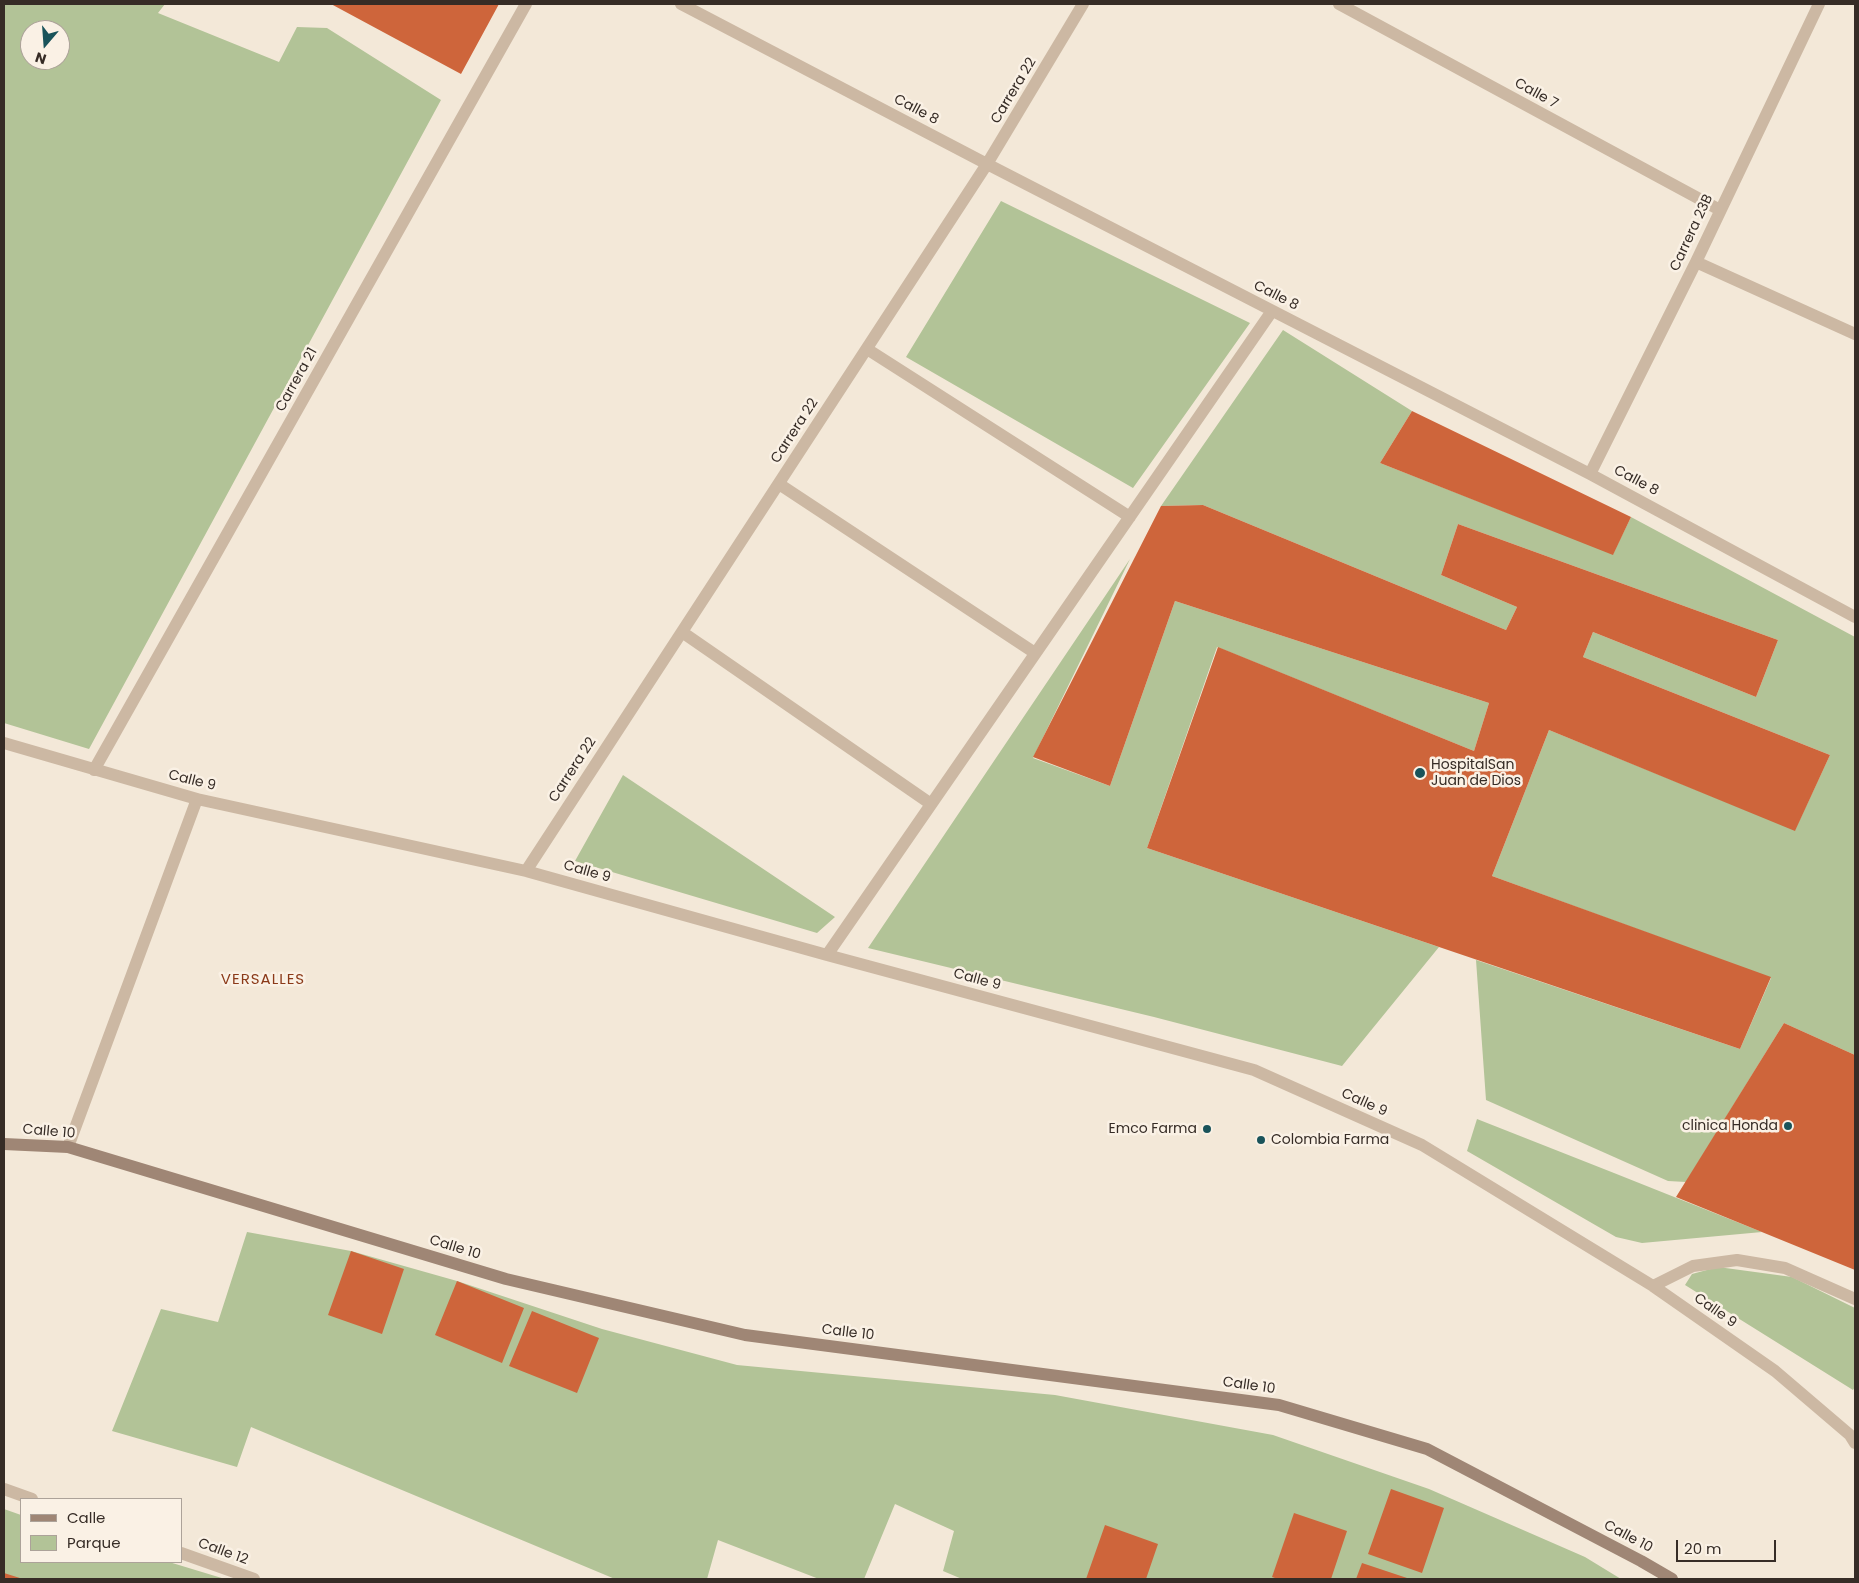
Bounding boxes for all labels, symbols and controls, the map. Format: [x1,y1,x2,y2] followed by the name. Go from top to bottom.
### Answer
[20,20,70,70] north arrow
[33,47,49,69] text: N
[988,55,1040,127] street label: Carrera 22
[1511,75,1561,113] street label: Calle 7
[891,91,941,129] street label: Calle 8
[1667,192,1717,274] street label: Carrera 23B
[1251,278,1301,314] street label: Calle 8
[273,345,321,415] street label: Carrera 21
[768,395,822,467] street label: Carrera 22
[1611,462,1661,500] street label: Calle 8
[546,734,600,806] street label: Carrera 22
[1431,757,1521,790] place label: HospitalSan Juan de Dios
[1413,766,1427,780] marker: HospitalSan Juan de Dios
[166,767,218,795] street label: Calle 9
[561,857,613,887] street label: Calle 9
[951,966,1003,994] street label: Calle 9
[220,971,306,989] district label: VERSALLES
[1338,1085,1390,1121] street label: Calle 9
[1682,1118,1778,1134] place label: clinica Honda
[1782,1120,1794,1132] marker: clinica Honda
[22,1121,76,1143] street label: Calle 10
[1109,1121,1197,1137] place label: Emco Farma
[1201,1123,1213,1135] marker: Emco Farma
[1271,1132,1389,1148] place label: Colombia Farma
[1255,1134,1267,1146] marker: Colombia Farma
[427,1232,483,1264] street label: Calle 10
[1690,1290,1740,1332] street label: Calle 9
[821,1321,875,1345] street label: Calle 10
[1222,1374,1276,1398] street label: Calle 10
[20,1498,182,1563] legend
[67,1507,105,1528] text: Calle
[1601,1517,1655,1557] street label: Calle 10
[1679,1530,1779,1562] scale bar
[67,1532,120,1553] text: Parque
[196,1535,250,1569] street label: Calle 12
[1684,1538,1722,1559] text: 20 m

